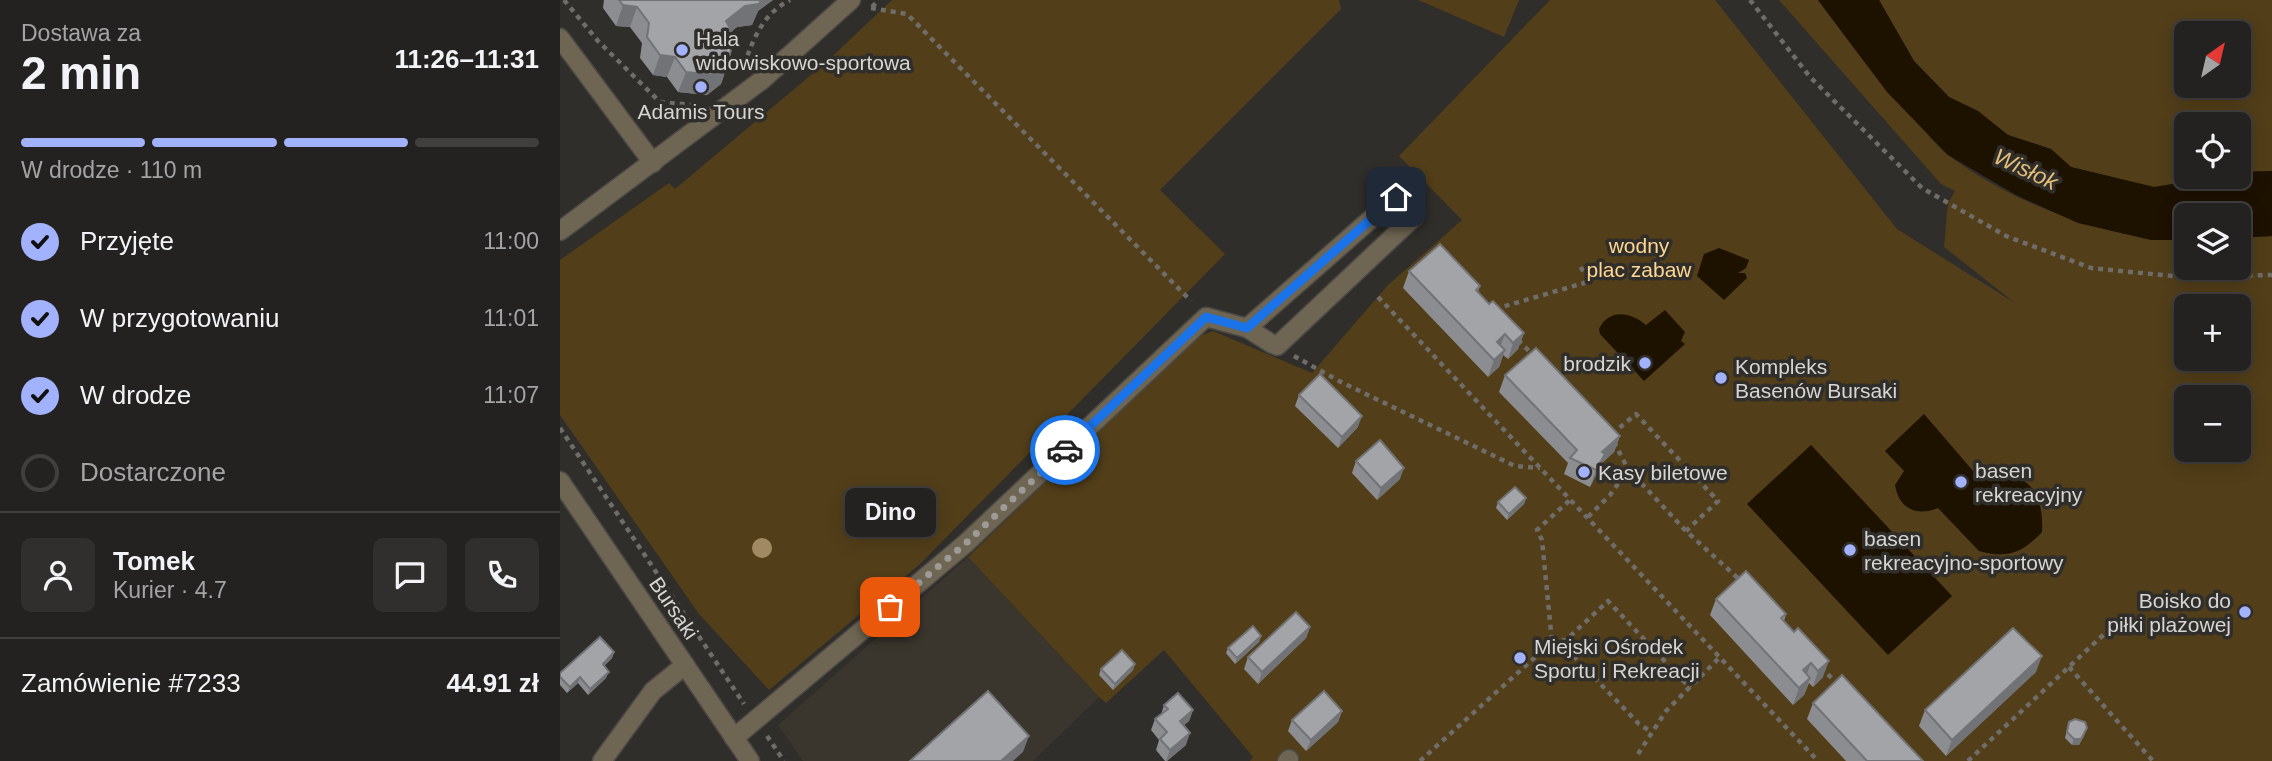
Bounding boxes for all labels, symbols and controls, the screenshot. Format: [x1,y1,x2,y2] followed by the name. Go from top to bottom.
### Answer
[21,20,141,46] text: Dostawa za
[2174,21,2250,98] north arrow
[2174,21,2251,462] map controls
[695,27,911,74] place label: Hala widowiskowo-sportowa
[674,42,690,58] marker: Hala widowiskowo-sportowa
[394,44,539,74] text: 11:26–11:31
[21,47,141,99] text: 2 min
[693,79,709,95] marker: Adamis Tours
[638,100,764,123] place label: Adamis Tours
[2174,112,2251,189] button: locate
[1990,143,2063,196] water label: Wisłok
[21,157,202,183] text: W drodze · 110 m
[1366,167,1426,227] pin
[1377,178,1415,216] icon: home
[2174,203,2251,280] button: layers
[21,223,59,261] icon: check
[80,226,174,256] text: Przyjęte
[483,228,539,254] text: 11:00
[1586,234,1692,281] park label: wodny plac zabaw
[2174,294,2251,371] button: +
[21,300,59,338] icon: check
[80,303,279,333] text: W przygotowaniu
[483,305,539,331] text: 11:01
[1563,352,1631,375] place label: brodzik
[1637,355,1653,371] marker: brodzik
[1735,355,1897,402] place label: Kompleks Basenów Bursaki
[1713,370,1729,386] marker: Kompleks Basenów Bursaki
[21,377,59,415] icon: check
[80,380,191,410] text: W drodze
[483,382,539,408] text: 11:07
[2174,385,2251,462] button: −
[1030,415,1100,485] courier
[1046,431,1084,469] icon: car
[80,457,226,487] text: Dostarczone
[1975,459,2083,506] place label: basen rekreacyjny
[1598,461,1728,484] place label: Kasy biletowe
[1576,464,1592,480] marker: Kasy biletowe
[1953,474,1969,490] marker: basen rekreacyjny
[844,488,936,537] callout: Dino
[865,499,916,525] text: Dino
[1864,527,2064,574] place label: basen rekreacyjno-sportowy
[21,538,95,612] button: person
[373,538,447,612] button: chat
[465,538,539,612] button: phone
[1842,542,1858,558] marker: basen rekreacyjno-sportowy
[113,546,195,576] text: Tomek
[645,573,703,643] street label: Bursaki
[113,577,227,603] text: Kurier · 4.7
[860,577,920,637] pin
[871,588,909,626] icon: bag
[2107,589,2231,636] place label: Boisko do piłki plażowej
[2237,604,2253,620] marker: Boisko do piłki plażowej
[1534,635,1700,682] place label: Miejski Ośrodek Sportu i Rekreacji
[1512,650,1528,666] marker: Miejski Ośrodek Sportu i Rekreacji
[21,668,241,698] text: Zamówienie #7233
[446,668,539,698] text: 44.91 zł

